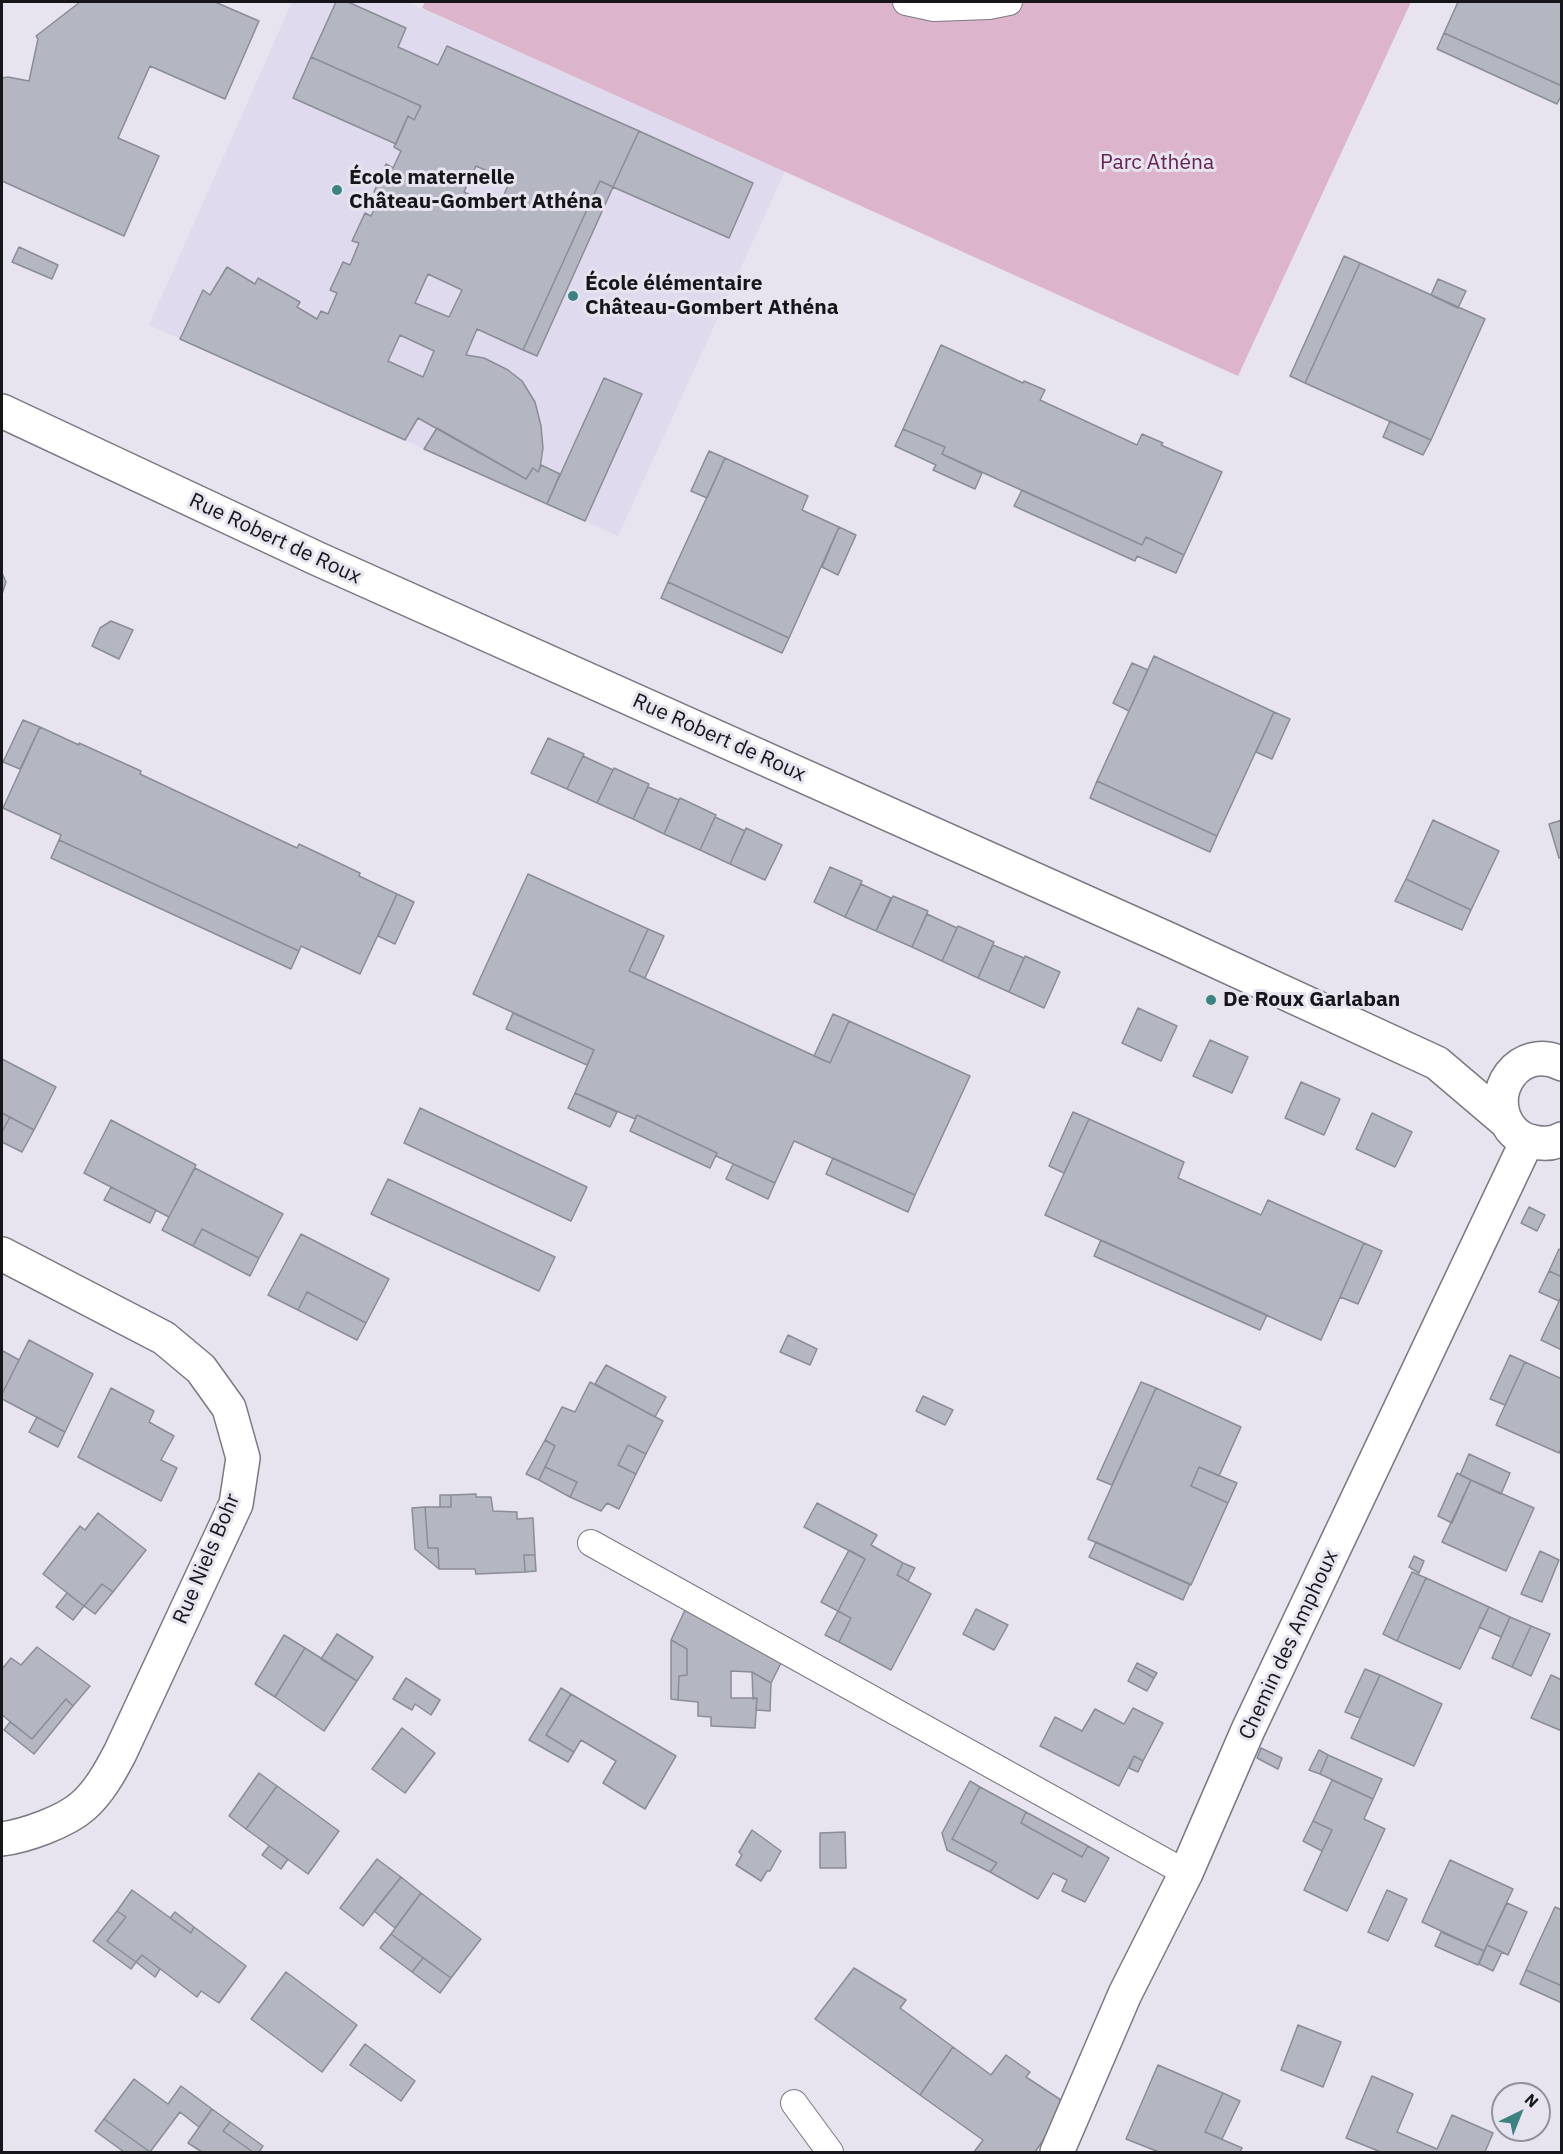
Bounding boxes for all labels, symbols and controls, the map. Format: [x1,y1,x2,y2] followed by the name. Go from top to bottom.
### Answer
[1100,150,1214,176] park label: Parc Athéna
[349,165,603,215] place label: École maternelle Château-Gombert Athéna
[330,183,344,197] marker: École maternelle Château-Gombert Athéna
[585,271,839,321] place label: École élémentaire Château-Gombert Athéna
[566,289,580,303] marker: École élémentaire Château-Gombert Athéna
[185,488,365,590] street label: Rue Robert de Roux
[629,689,809,787] street label: Rue Robert de Roux
[1223,987,1400,1013] place label: De Roux Garlaban
[1204,993,1218,1007] marker: De Roux Garlaban
[168,1490,246,1628] street label: Rue Niels Bohr
[1234,1546,1344,1744] street label: Chemin des Amphoux
[1491,2082,1551,2142] north arrow
[1521,2089,1543,2112] text: N

